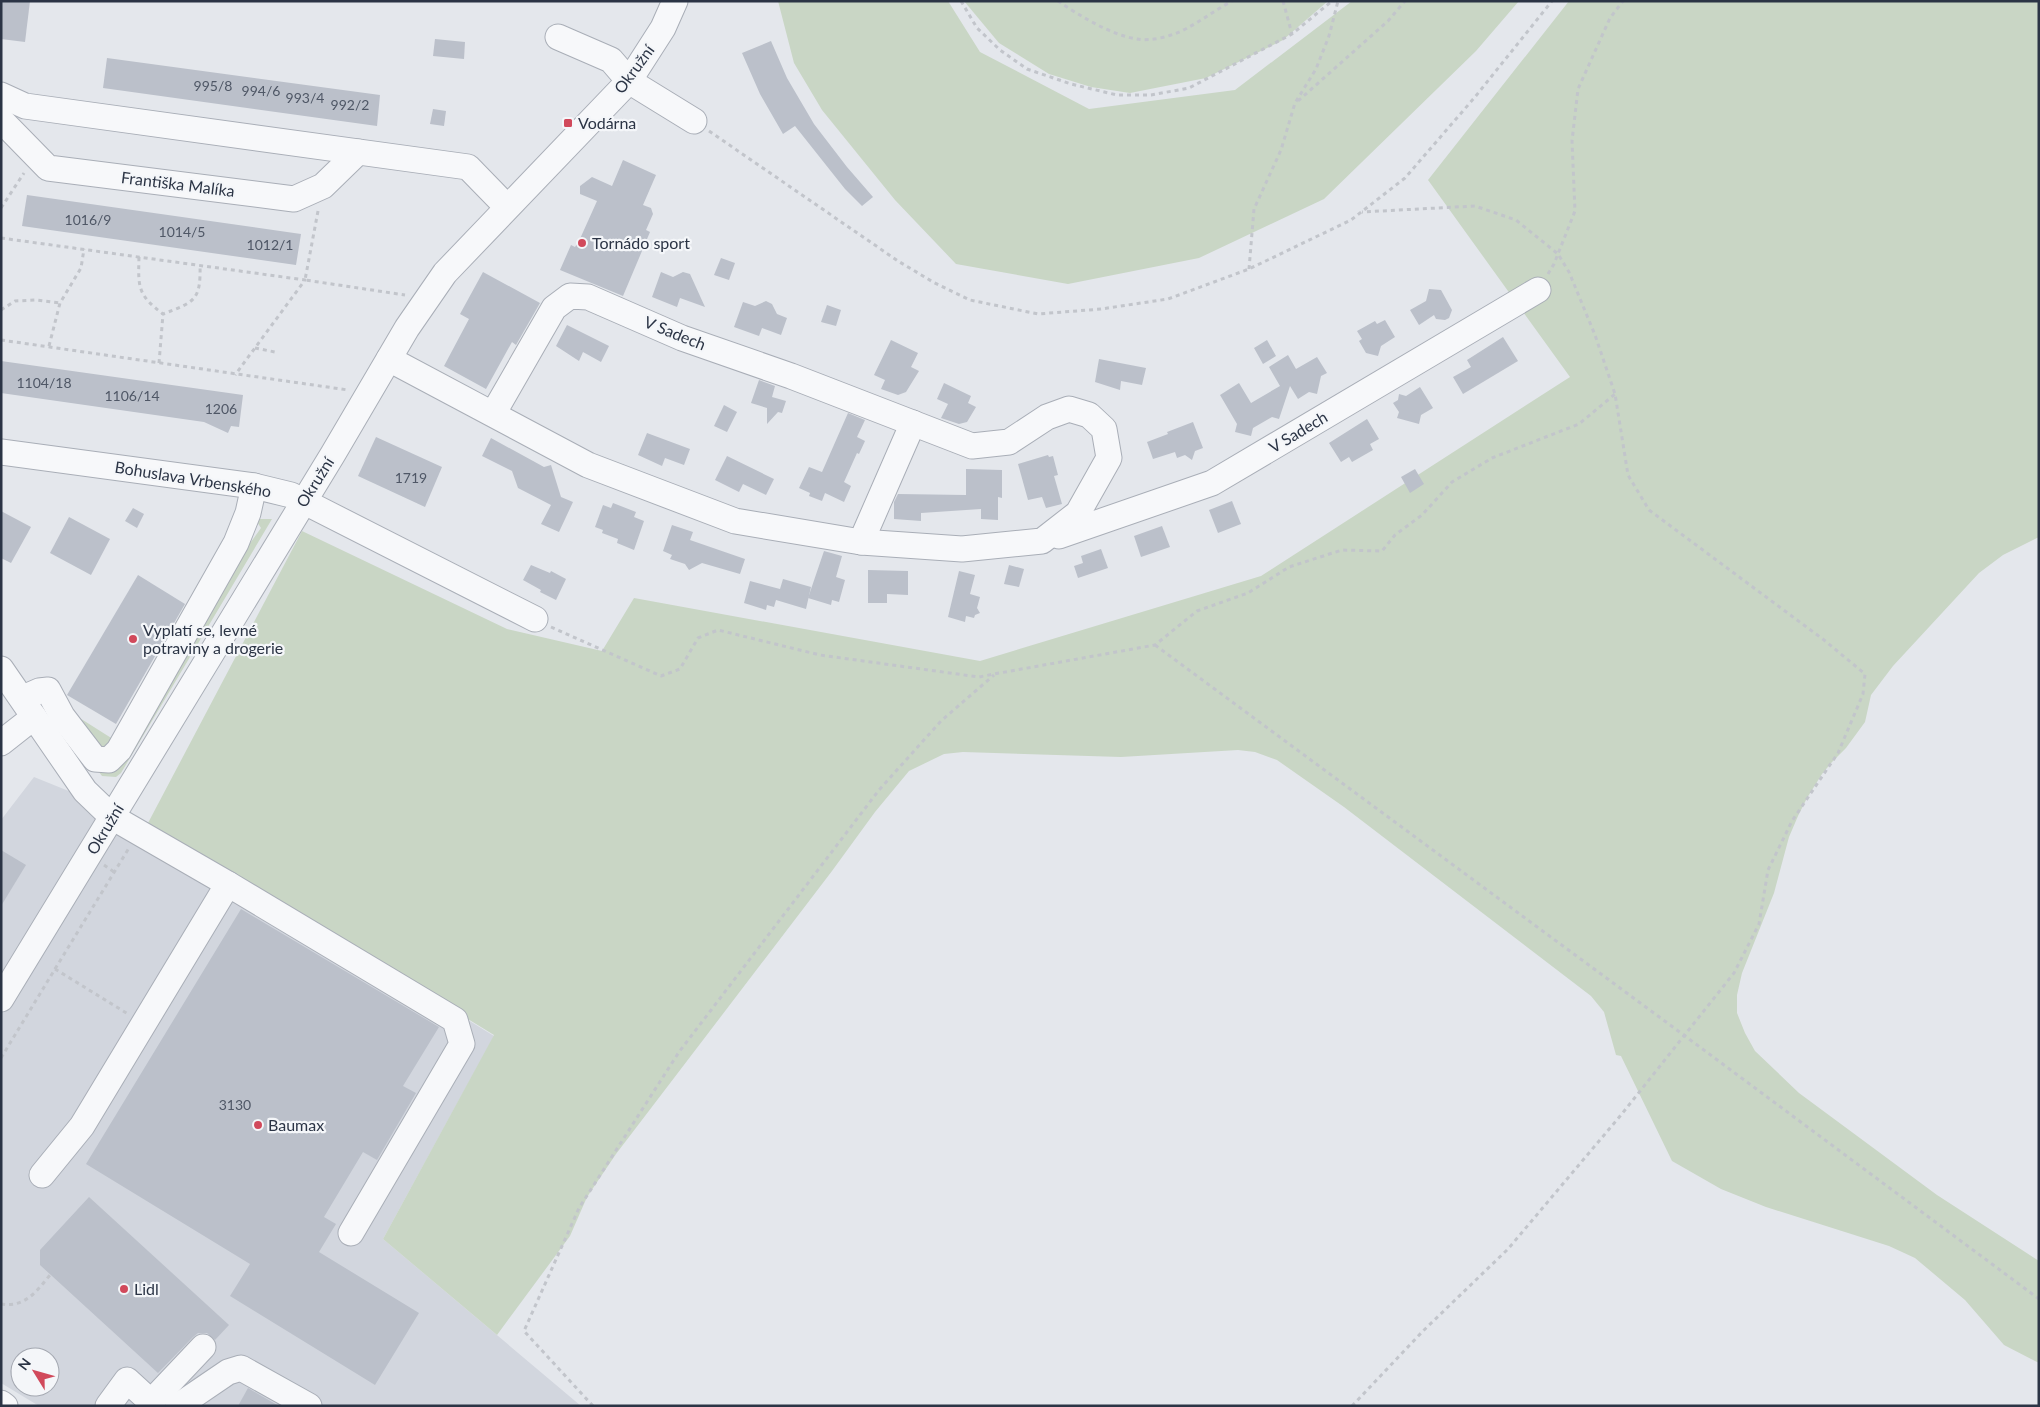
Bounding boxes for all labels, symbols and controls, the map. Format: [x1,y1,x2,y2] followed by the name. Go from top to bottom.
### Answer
[610,40,658,97] street label: Okružní
[194,77,232,94] house number: 995/8
[242,82,280,99] house number: 994/6
[286,89,324,106] house number: 993/4
[331,96,369,113] house number: 992/2
[578,113,636,132] place label: Vodárna
[562,117,574,129] marker: Vodárna
[120,167,236,200] street label: Františka Malíka
[65,211,111,228] house number: 1016/9
[159,223,205,240] house number: 1014/5
[592,233,690,252] place label: Tornádo sport
[247,236,293,253] house number: 1012/1
[576,237,588,249] marker: Tornádo sport
[642,312,709,353] street label: V Sadech
[16,374,72,391] house number: 1104/18
[104,387,160,404] house number: 1106/14
[205,400,237,417] house number: 1206
[1265,407,1330,456] street label: V Sadech
[292,452,338,510] street label: Okružní
[113,457,273,500] street label: Bohuslava Vrbenského
[395,469,427,486] house number: 1719
[143,620,283,657] place label: Vyplatí se, levné potraviny a drogerie
[127,633,139,645] marker: Vyplatí se, levné potraviny a drogerie
[82,799,128,857] street label: Okružní
[219,1096,251,1113] house number: 3130
[268,1115,324,1134] place label: Baumax
[252,1119,264,1131] marker: Baumax
[134,1279,159,1298] place label: Lidl
[118,1283,130,1295] marker: Lidl
[10,1347,60,1397] north arrow
[14,1354,34,1373] text: N

